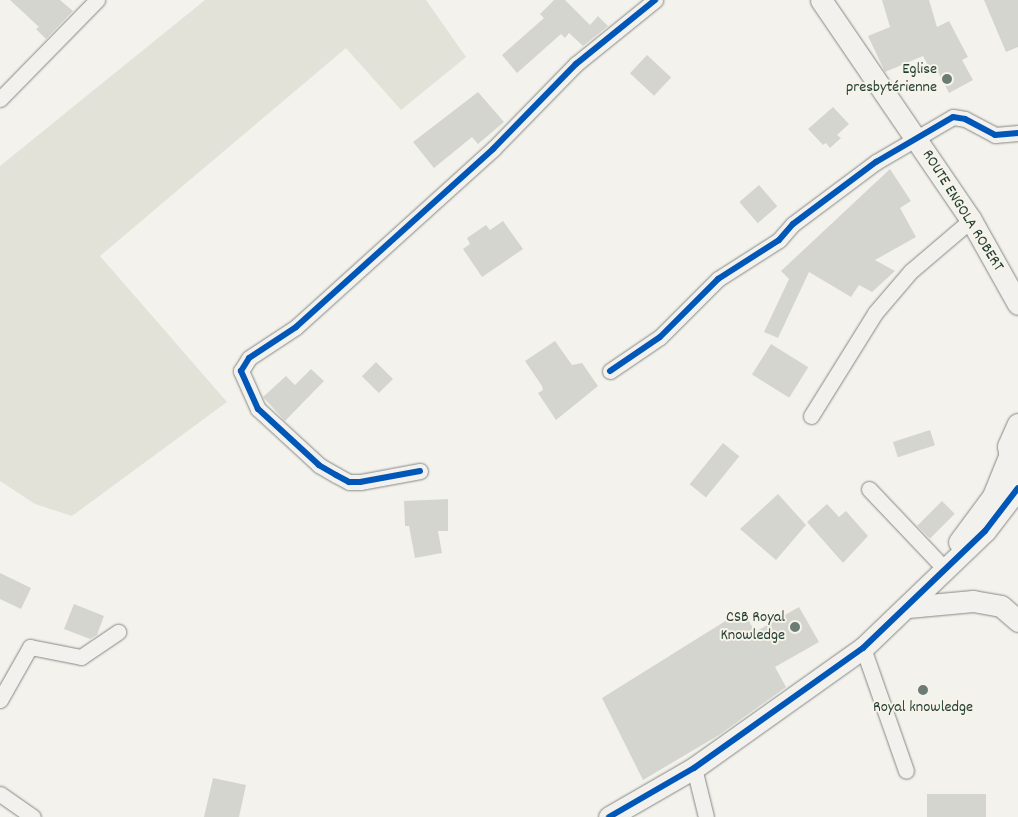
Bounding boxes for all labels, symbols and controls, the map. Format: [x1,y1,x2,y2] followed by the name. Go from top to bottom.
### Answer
[846,60,937,98] place label: Eglise presbytérienne
[941,73,953,85] marker: Eglise presbytérienne
[917,147,1007,275] street label: ROUTE ENGOLA ROBERT
[720,608,785,646] place label: CSB Royal Knowledge
[789,621,801,633] marker: CSB Royal Knowledge
[917,684,929,696] marker: Royal knowledge
[873,698,973,718] place label: Royal knowledge

